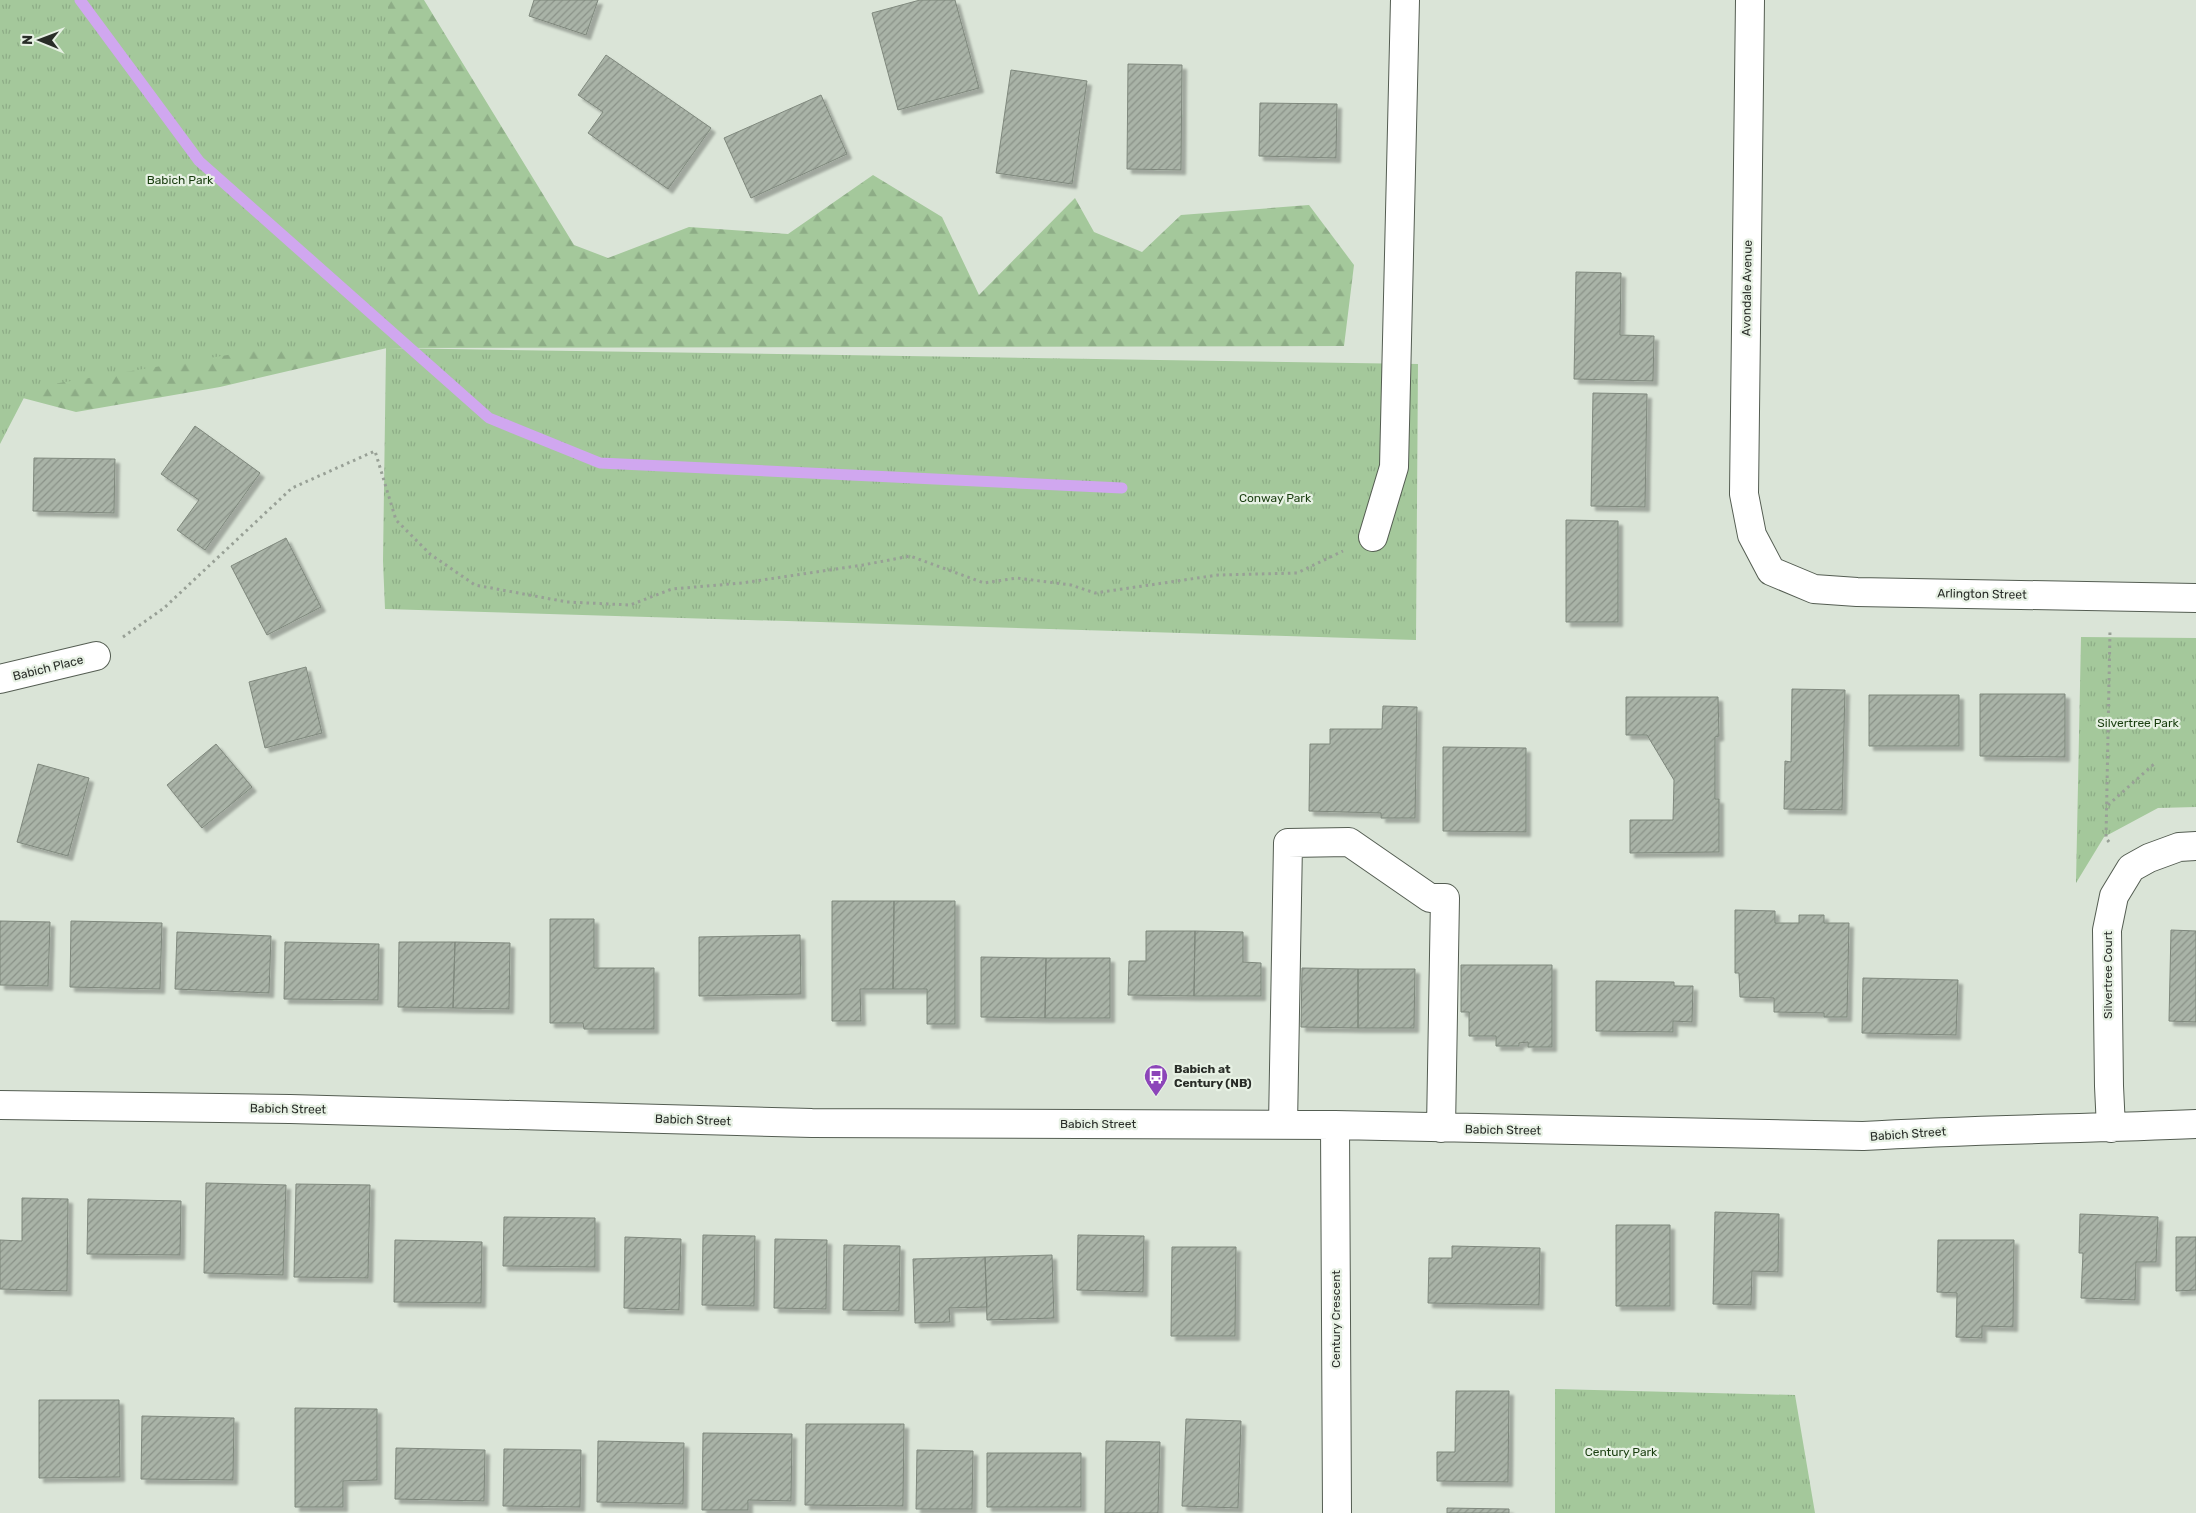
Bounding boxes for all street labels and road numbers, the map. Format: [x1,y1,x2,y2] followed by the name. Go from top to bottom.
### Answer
[1739,239,1755,336] street label: Avondale Avenue
[1937,586,2027,602] street label: Arlington Street
[11,652,85,684] street label: Babich Place
[2101,931,2115,1019] street label: Silvertree Court
[250,1101,327,1117] street label: Babich Street
[655,1112,732,1128] street label: Babich Street
[1060,1117,1136,1131] street label: Babich Street
[1465,1122,1542,1138] street label: Babich Street
[1869,1124,1947,1144] street label: Babich Street
[1329,1270,1343,1368] street label: Century Crescent

